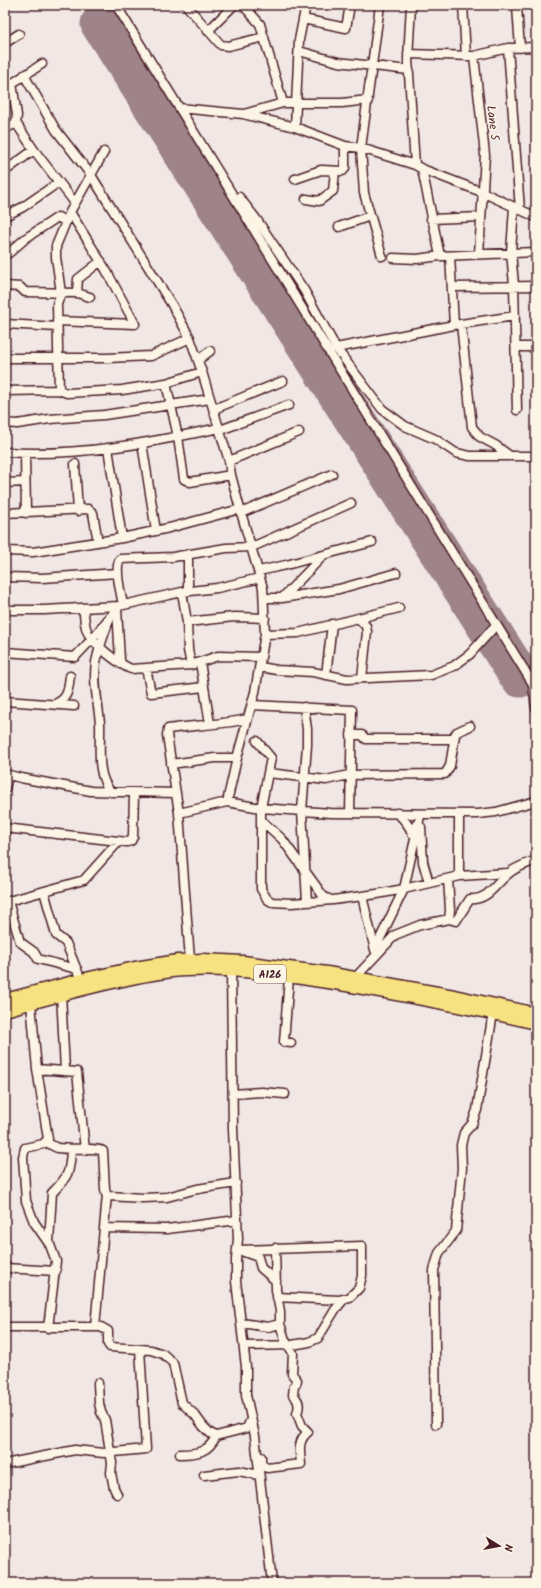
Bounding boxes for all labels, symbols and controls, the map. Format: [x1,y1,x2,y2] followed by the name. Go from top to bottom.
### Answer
[481,104,504,143] street label: Lane 5
[254,965,286,983] road number: A126
[479,1526,519,1566] north arrow
[498,1543,517,1553] text: N

